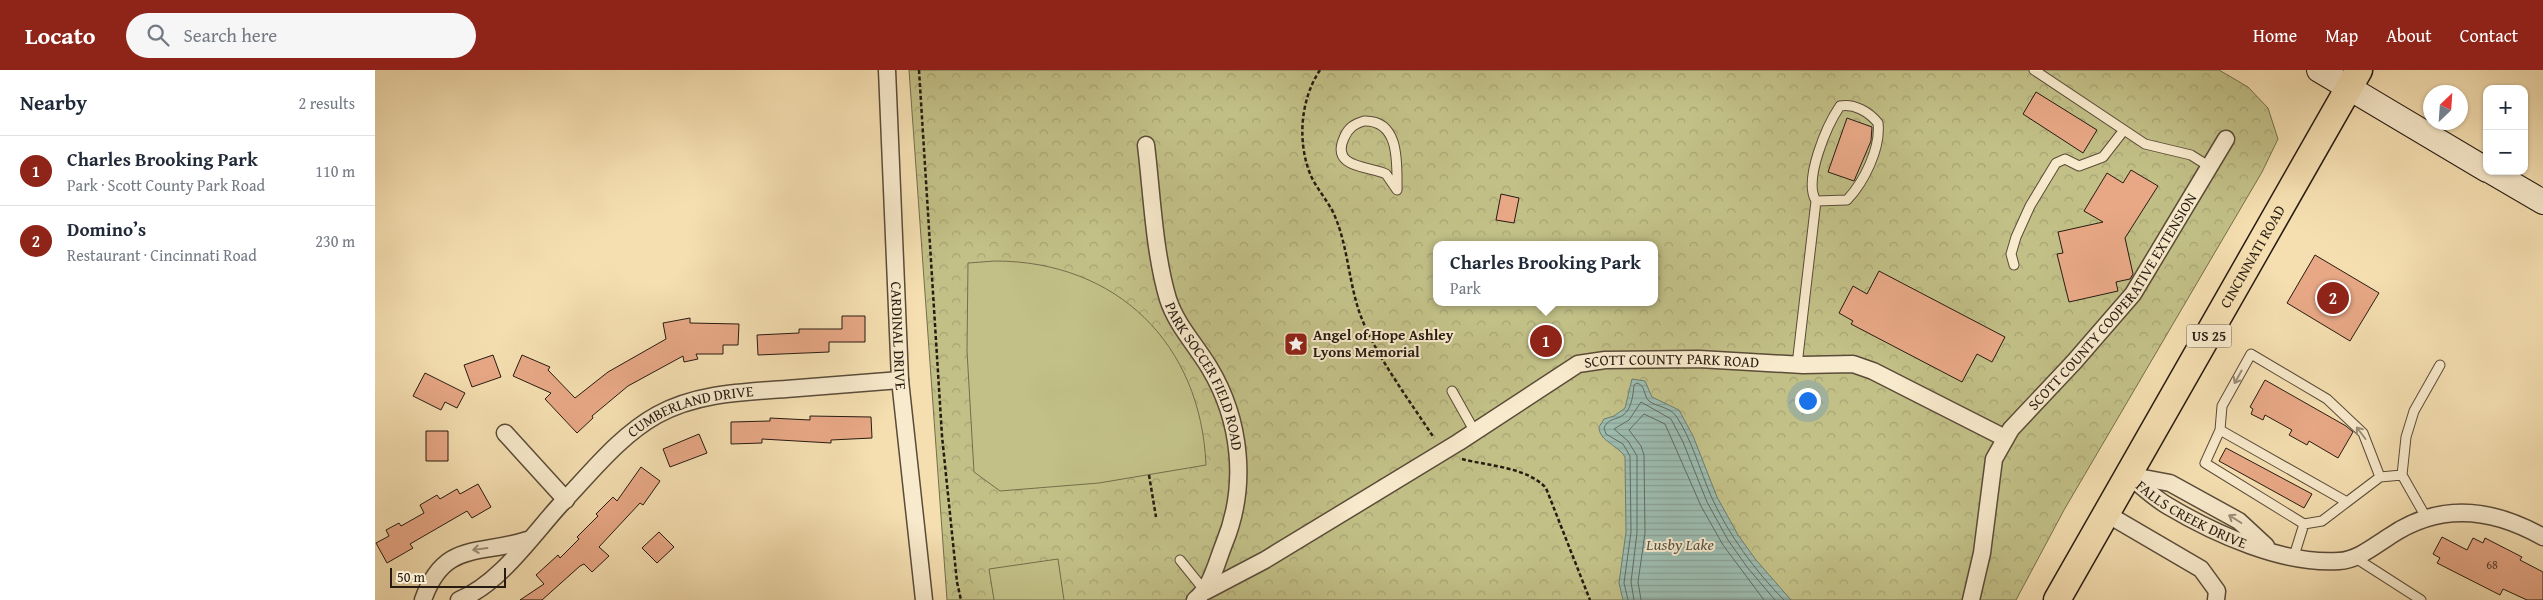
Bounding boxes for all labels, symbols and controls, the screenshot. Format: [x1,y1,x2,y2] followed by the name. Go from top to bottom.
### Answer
[126,13,476,58] search box
[25,18,96,53] text: Locato
[144,21,172,49] icon: search
[184,21,277,49] text: Search here
[2253,22,2297,49] text: Home
[2325,22,2358,49] text: Map
[2386,22,2432,49] text: About
[2460,22,2518,49] text: Contact
[2423,85,2468,130] north arrow
[2483,85,2528,175] map controls
[2483,85,2528,130] button: +
[20,87,87,118] text: Nearby
[298,91,355,115] text: 2 results
[2483,130,2528,175] button: −
[67,145,258,173] text: Charles Brooking Park
[32,159,40,183] text: 1
[315,159,355,183] text: 110 m
[67,173,265,197] text: Park · Scott County Park Road
[2023,189,2201,415] street label: SCOTT COUNTY COOPERATIVE EXTENSION
[2214,201,2290,312] street label: CINCINNATI ROAD
[67,215,146,243] text: Domino’s
[32,229,40,253] text: 2
[315,229,355,253] text: 230 m
[1433,241,1658,306] popup
[67,243,257,267] text: Restaurant · Cincinnati Road
[1450,248,1641,276] text: Charles Brooking Park
[1450,276,1481,300] text: Park
[2317,279,2349,317] pin: 2
[886,281,912,391] street label: CARDINAL DRIVE
[1160,299,1248,452] street label: PARK SOCCER FIELD ROAD
[1530,322,1562,360] pin: 1
[1313,324,1454,362] place label: Angel of Hope Ashley Lyons Memorial
[2187,325,2231,348] road number: US 25
[1283,331,1309,357] place icon: Angel of Hope Ashley Lyons Memorial
[1583,348,1760,373] street label: SCOTT COUNTY PARK ROAD
[2233,369,2243,384] one-way arrow
[623,380,755,442] street label: CUMBERLAND DRIVE
[1795,388,1821,414] your location
[2356,426,2367,439] one-way arrow
[2132,475,2251,553] street label: FALLS CREEK DRIVE
[2228,514,2242,524] one-way arrow
[1645,532,1714,556] water label: Lusby Lake
[472,544,488,554] one-way arrow
[2486,556,2498,573] house number: 68
[390,565,506,588] scale bar
[397,567,425,587] text: 50 m

